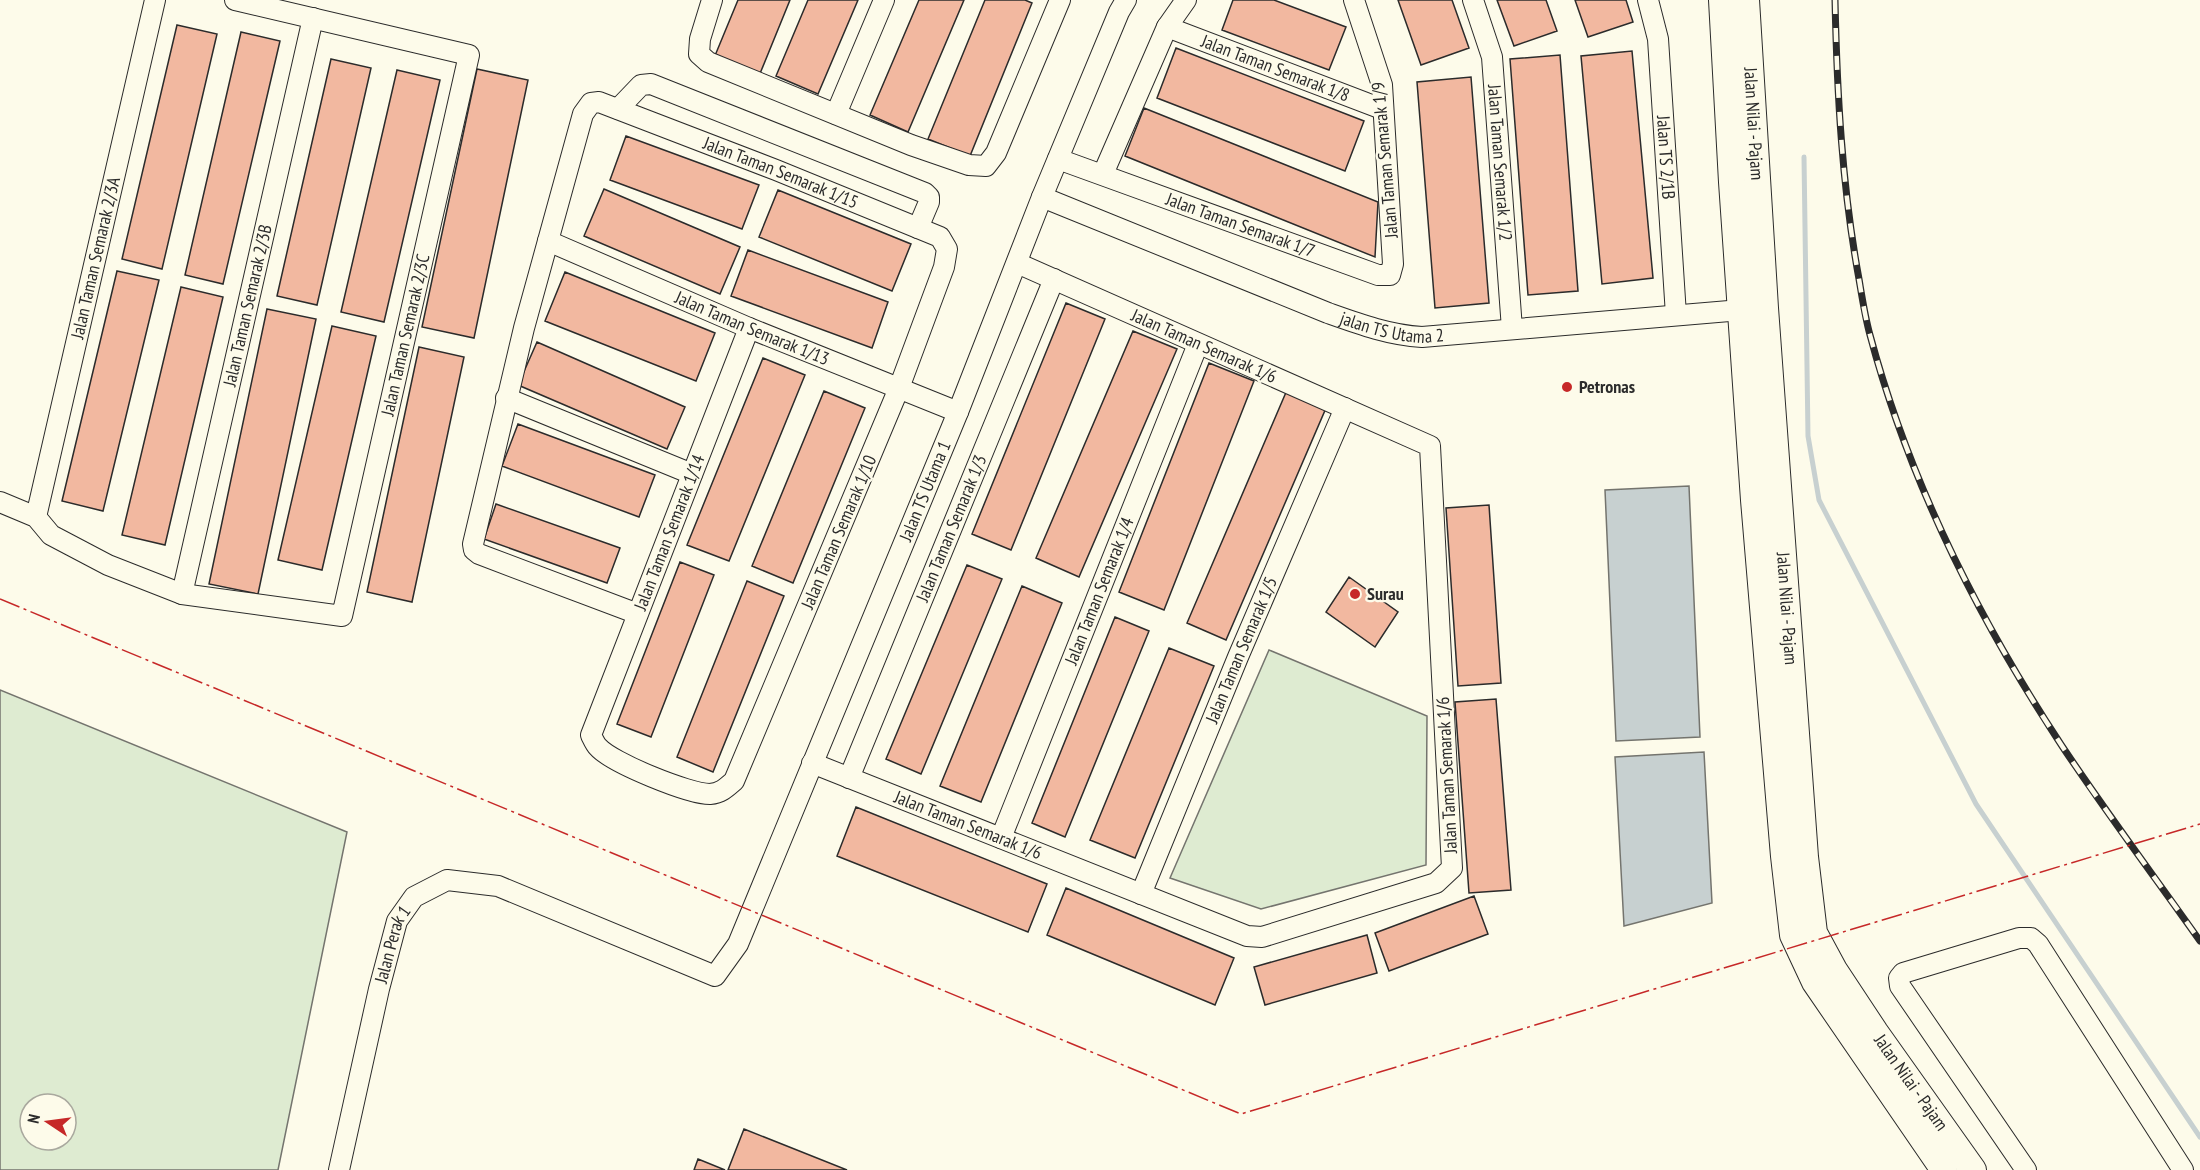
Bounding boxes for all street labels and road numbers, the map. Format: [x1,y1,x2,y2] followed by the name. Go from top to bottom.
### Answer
[1197,29,1353,107] street label: Jalan Taman Semarak 1/8
[1739,66,1769,181] street label: Jalan Nilai - Pajam
[1366,81,1403,240] street label: Jalan Taman Semarak 1/9
[1483,83,1517,242] street label: Jalan Taman Semarak 1/2
[1652,114,1680,200] street label: Jalan TS 2/1B
[699,131,862,213] street label: Jalan Taman Semarak 1/15
[65,174,125,342] street label: Jalan Taman Semarak 2/3A
[1162,187,1318,262] street label: Jalan Taman Semarak 1/7
[217,222,277,389] street label: Jalan Taman Semarak 2/3B
[375,252,435,419] street label: Jalan Taman Semarak 2/3C
[671,285,833,370] street label: Jalan Taman Semarak 1/13
[1127,303,1280,388] street label: Jalan Taman Semarak 1/6
[1337,306,1445,348] street label: jalan TS Utama 2
[894,437,956,545] street label: Jalan TS Utama 1
[628,451,710,614] street label: Jalan Taman Semarak 1/14
[910,451,992,606] street label: Jalan Taman Semarak 1/3
[795,452,881,613] street label: Jalan Taman Semarak 1/10
[1059,514,1139,669] street label: Jalan Taman Semarak 1/4
[1772,551,1803,666] street label: Jalan Nilai - Pajam
[1200,573,1282,727] street label: Jalan Taman Semarak 1/5
[1431,696,1462,855] street label: Jalan Taman Semarak 1/6
[890,785,1045,864] street label: Jalan Taman Semarak 1/6
[369,901,416,987] street label: Jalan Perak 1
[1869,1029,1953,1135] street label: Jalan Nilai - Pajam

